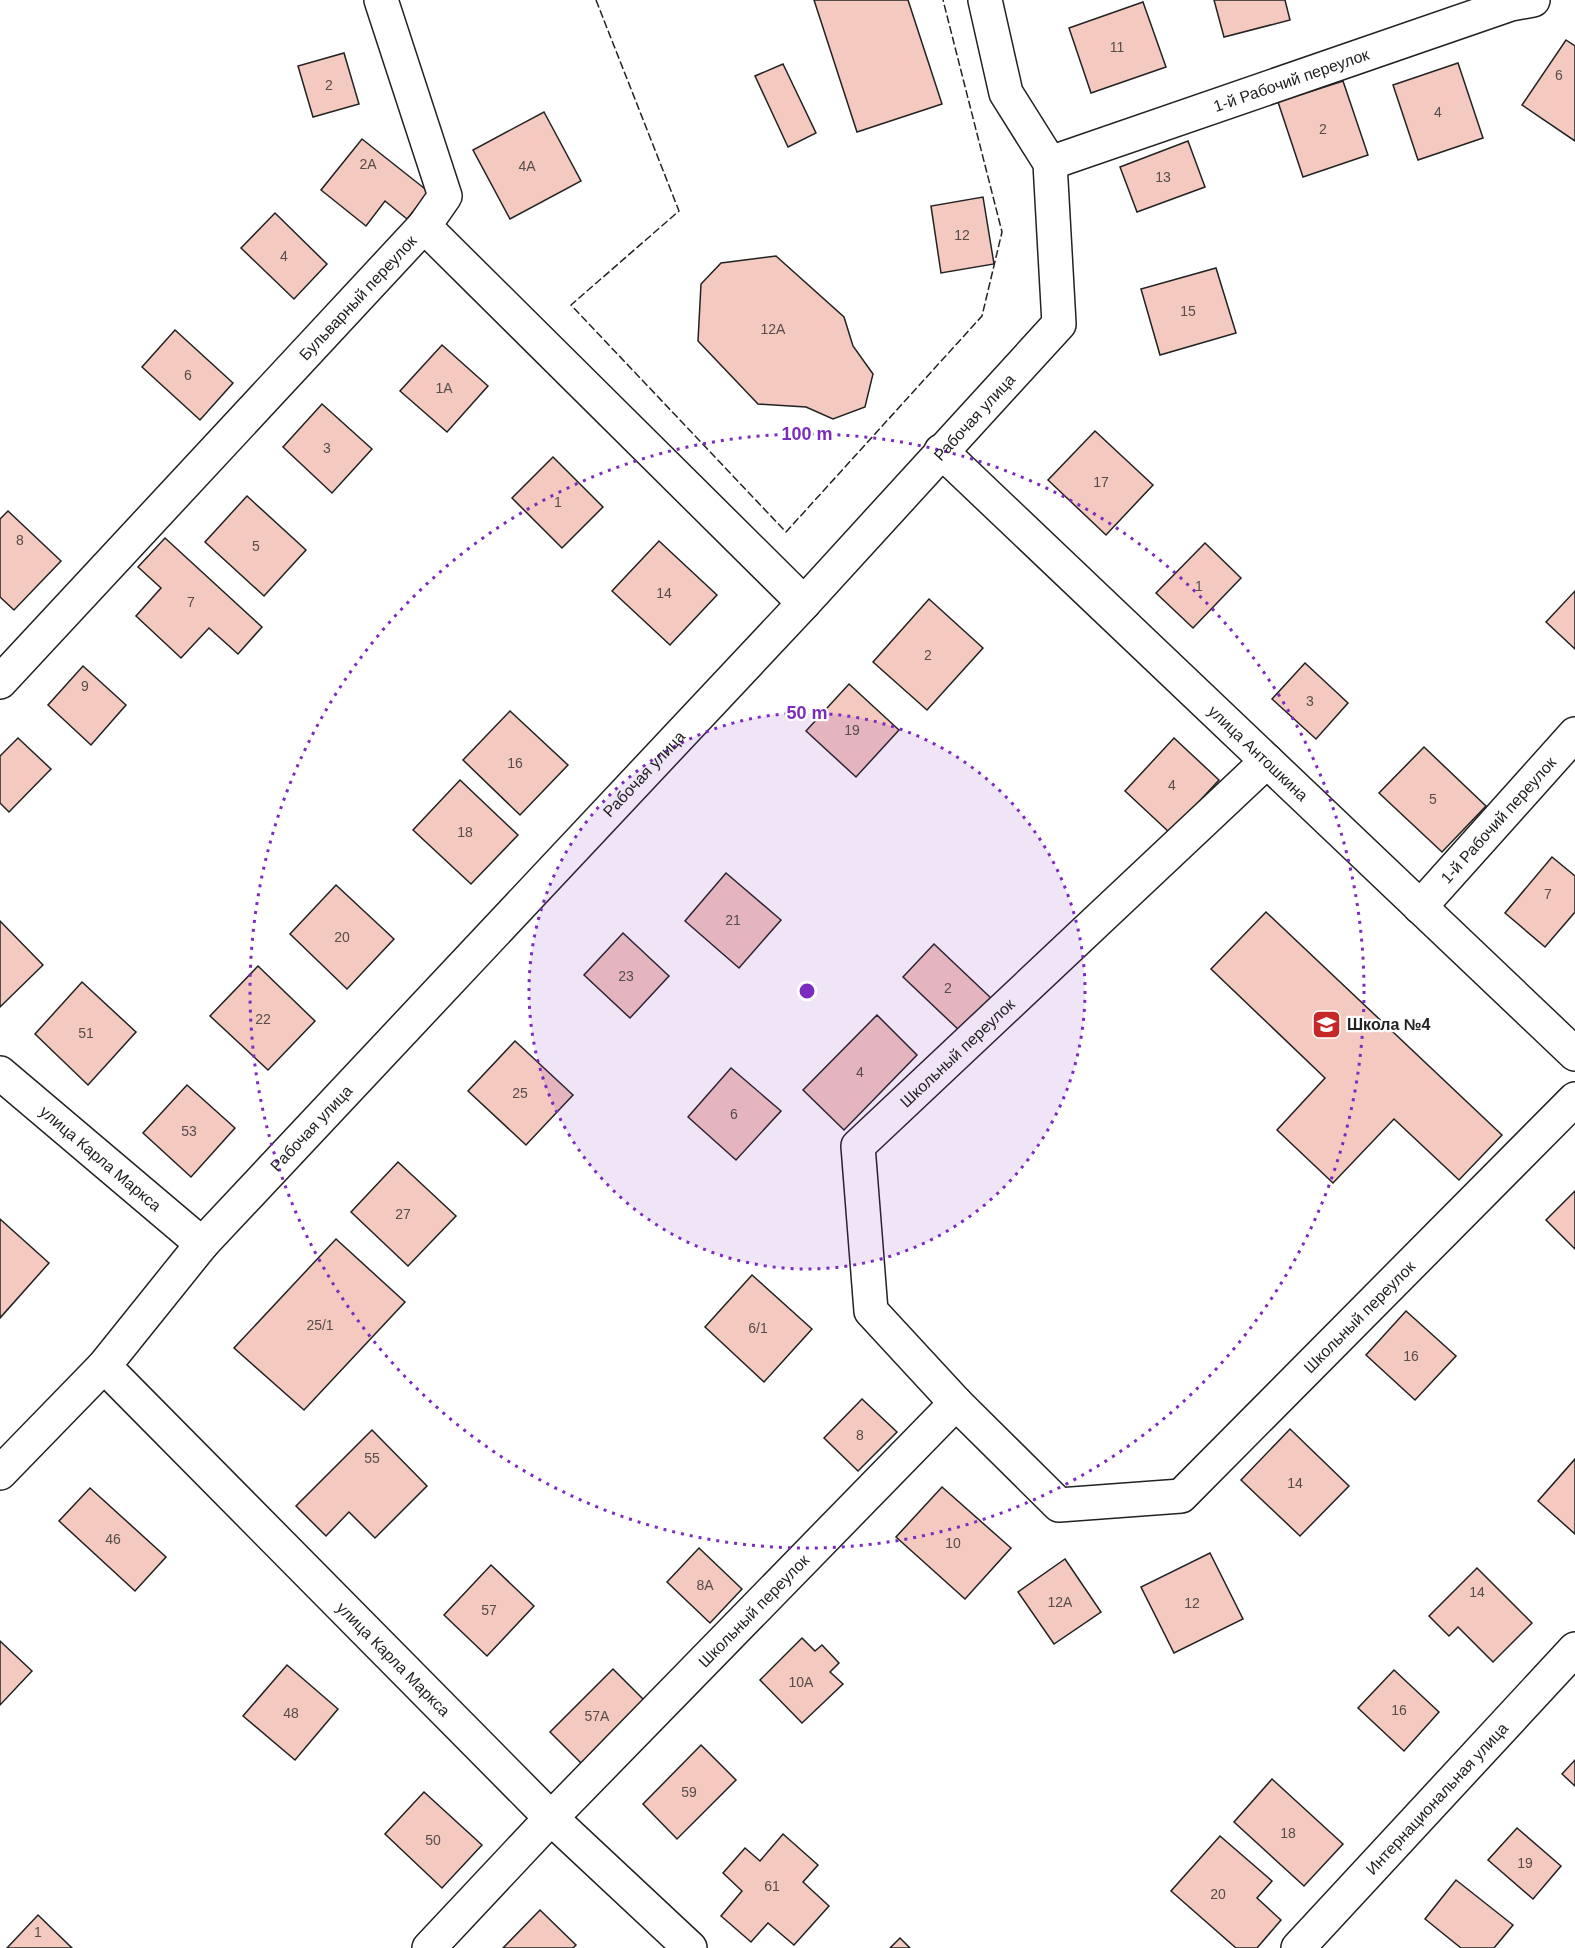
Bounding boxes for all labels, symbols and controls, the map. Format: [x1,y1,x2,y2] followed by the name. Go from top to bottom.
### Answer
[1110,39,1124,55] house number: 11
[1211,45,1372,115] street label: 1-й Рабочий переулок
[1555,67,1563,83] house number: 6
[325,77,333,93] house number: 2
[1434,104,1442,120] house number: 4
[1319,121,1327,137] house number: 2
[359,156,377,172] house number: 2А
[518,158,536,174] house number: 4А
[1155,169,1171,185] house number: 13
[954,227,970,243] house number: 12
[296,231,420,363] street label: Бульварный переулок
[280,248,288,264] house number: 4
[1180,303,1196,319] house number: 15
[761,321,786,337] house number: 12А
[184,367,192,383] house number: 6
[930,370,1018,464] street label: Рабочая улица
[435,380,453,396] house number: 1А
[781,424,833,444] text: 100 m
[323,440,331,456] house number: 3
[1093,474,1109,490] house number: 17
[554,494,562,510] house number: 1
[16,532,24,548] house number: 8
[252,538,260,554] house number: 5
[1195,578,1203,594] house number: 1
[656,585,672,601] house number: 14
[187,594,195,610] house number: 7
[924,647,932,663] house number: 2
[81,678,89,694] house number: 9
[1306,693,1314,709] house number: 3
[1205,702,1312,804] street label: улица Антошкина
[786,703,828,723] text: 50 m
[844,722,860,738] house number: 19
[600,727,688,820] street label: Рабочая улица
[1437,753,1560,886] street label: 1-й Рабочий переулок
[507,755,523,771] house number: 16
[1168,777,1176,793] house number: 4
[1429,791,1437,807] house number: 5
[457,824,473,840] house number: 18
[1544,886,1552,902] house number: 7
[725,912,741,928] house number: 21
[334,929,350,945] house number: 20
[618,968,634,984] house number: 23
[944,980,952,996] house number: 2
[797,981,817,1001] centre of rings
[897,994,1018,1110] street label: Школьный переулок
[1310,1008,1342,1040] school or university icon: Школа №4
[255,1011,271,1027] house number: 22
[1347,1016,1431,1033] place label: Школа №4
[78,1025,94,1041] house number: 51
[856,1064,864,1080] house number: 4
[267,1081,355,1174] street label: Рабочая улица
[512,1085,528,1101] house number: 25
[37,1102,165,1214] street label: улица Карла Маркса
[730,1106,738,1122] house number: 6
[181,1123,197,1139] house number: 53
[395,1206,411,1222] house number: 27
[1300,1257,1419,1376] street label: Школьный переулок
[306,1317,334,1333] house number: 25/1
[748,1320,768,1336] house number: 6/1
[1403,1348,1419,1364] house number: 16
[856,1427,864,1443] house number: 8
[364,1450,380,1466] house number: 55
[1287,1475,1303,1491] house number: 14
[105,1531,121,1547] house number: 46
[945,1535,961,1551] house number: 10
[695,1550,813,1670] street label: Школьный переулок
[696,1577,714,1593] house number: 8А
[1469,1584,1485,1600] house number: 14
[1048,1594,1073,1610] house number: 12А
[1184,1595,1200,1611] house number: 12
[334,1599,454,1719] street label: улица Карла Маркса
[481,1602,497,1618] house number: 57
[789,1674,814,1690] house number: 10А
[1391,1702,1407,1718] house number: 16
[283,1705,299,1721] house number: 48
[585,1708,610,1724] house number: 57А
[1362,1719,1511,1878] street label: Интернациональная улица
[681,1784,697,1800] house number: 59
[1280,1825,1296,1841] house number: 18
[425,1832,441,1848] house number: 50
[1517,1855,1533,1871] house number: 19
[764,1878,780,1894] house number: 61
[1210,1886,1226,1902] house number: 20
[34,1924,42,1940] house number: 1

